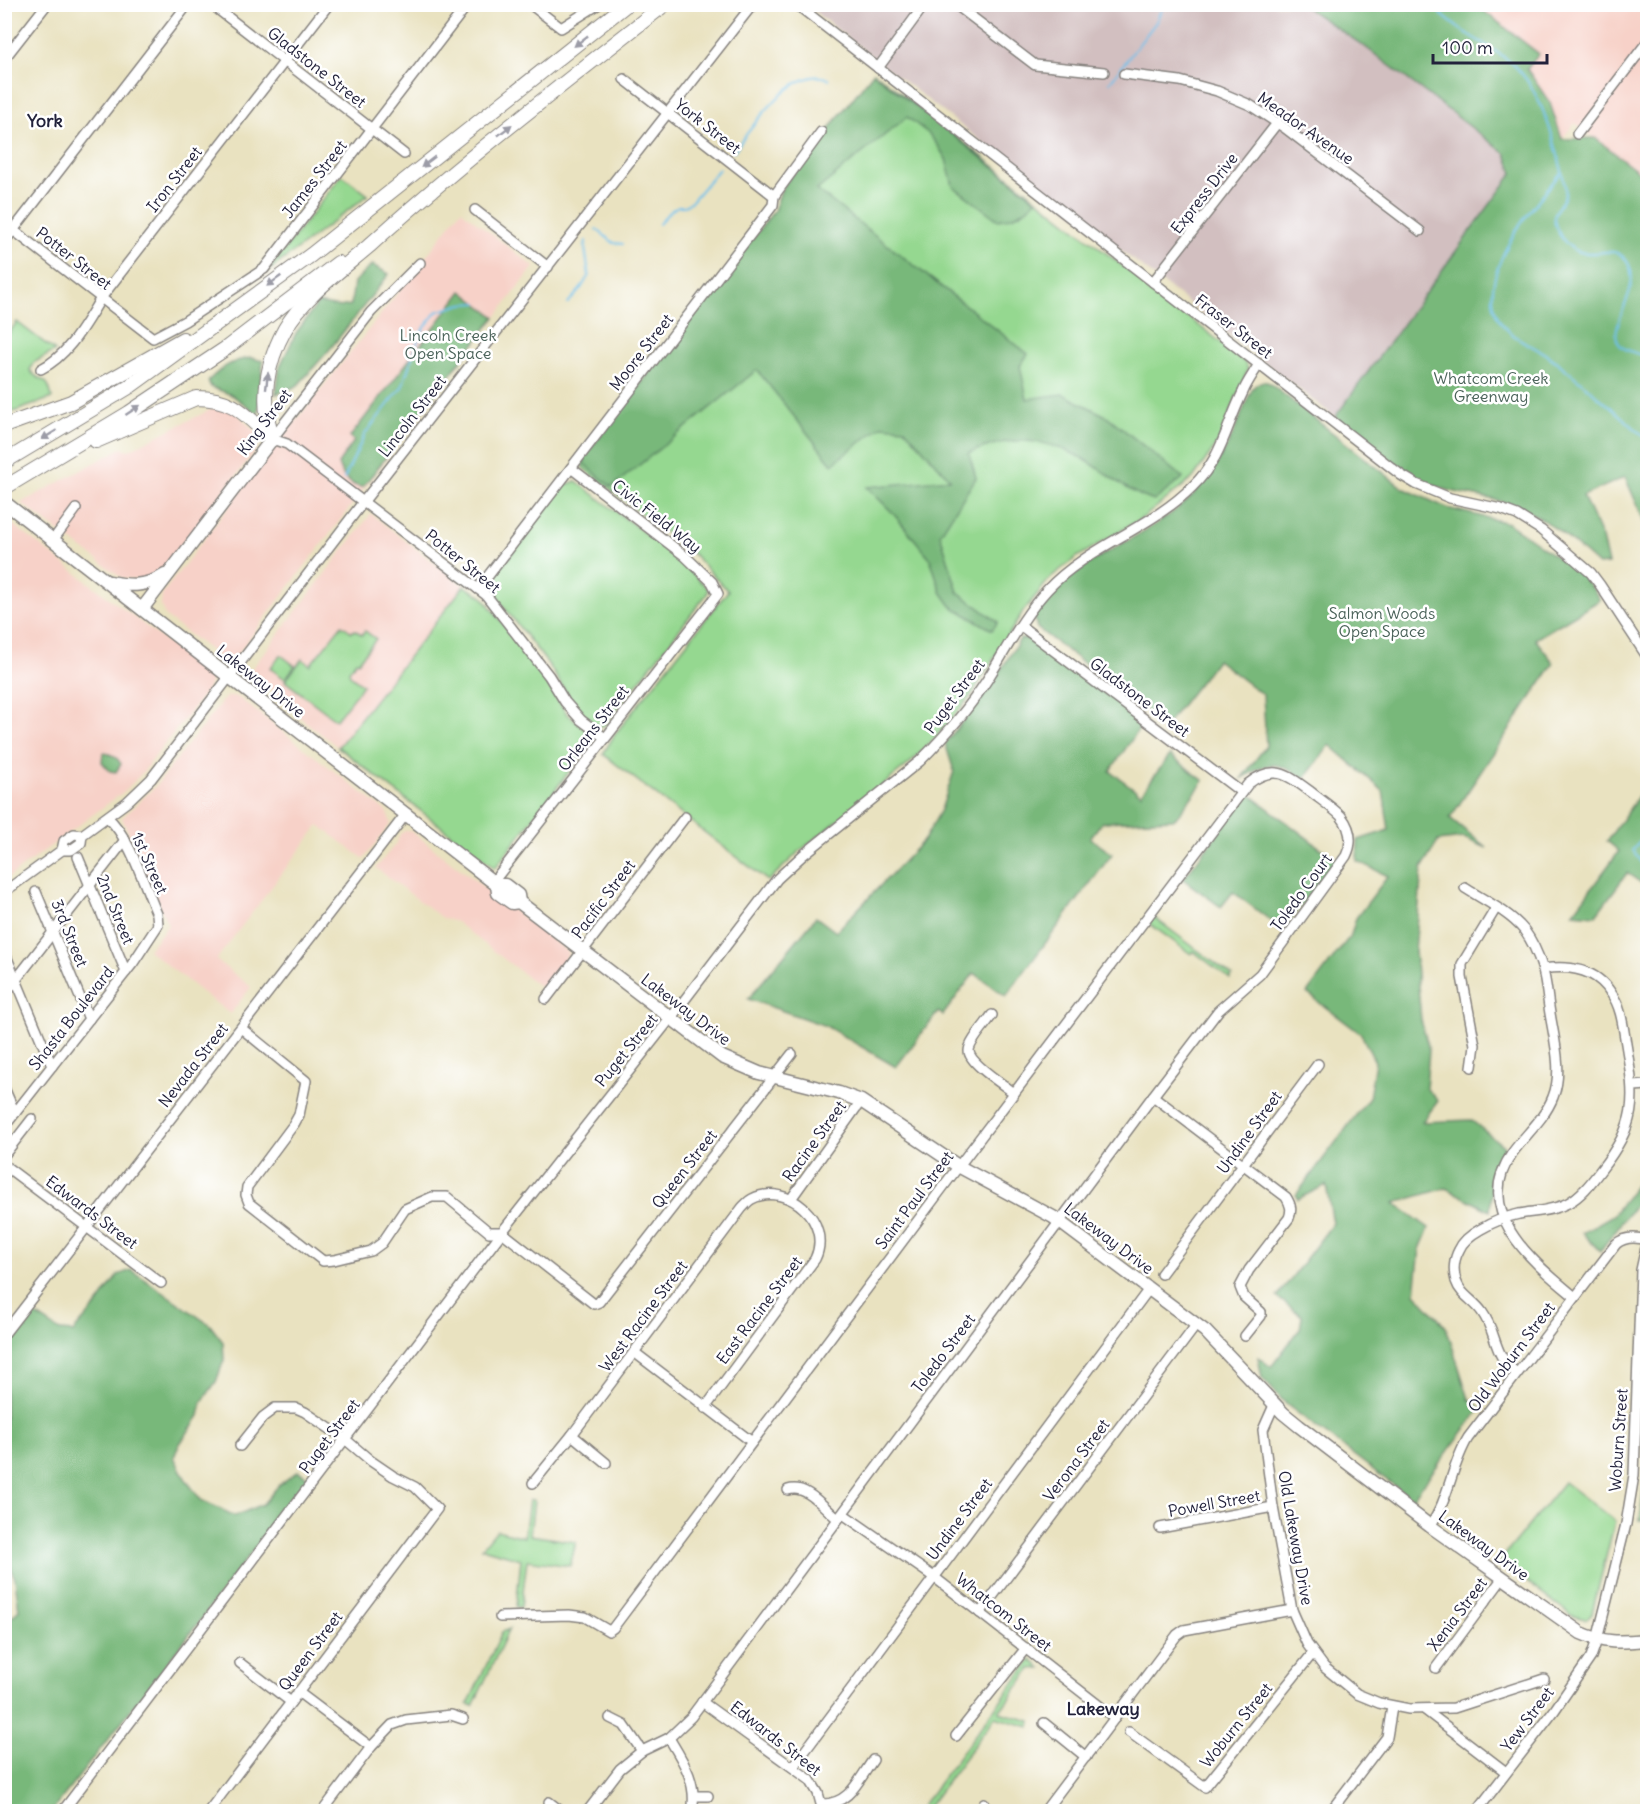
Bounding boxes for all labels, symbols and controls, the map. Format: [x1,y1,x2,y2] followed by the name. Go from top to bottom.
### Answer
[264,22,371,112] street label: Gladstone Street
[1433,27,1547,65] scale bar
[573,34,589,47] one-way arrow
[1442,36,1493,59] text: 100 m
[1254,87,1358,169] street label: Meador Avenue
[671,94,745,158] street label: York Street
[26,109,63,132] district label: York
[497,124,513,137] one-way arrow
[277,135,351,222] street label: James Street
[142,142,206,216] street label: Iron Street
[1166,149,1242,237] street label: Express Drive
[421,156,436,168] one-way arrow
[32,222,116,294] street label: Potter Street
[267,275,282,287] one-way arrow
[1191,290,1277,363] street label: Fraser Street
[605,309,678,394] street label: Moore Street
[399,325,497,363] park label: Lincoln Creek Open Space
[1433,368,1549,406] park label: Whatcom Creek Greenway
[262,371,272,390] one-way arrow
[374,371,450,461] street label: Lincoln Street
[232,384,296,459] street label: King Street
[125,405,141,416] one-way arrow
[41,429,57,440] one-way arrow
[608,475,706,557] street label: Civic Field Way
[422,525,505,598] street label: Potter Street
[1329,603,1435,641] park label: Salmon Woods Open Space
[213,640,309,722] street label: Lakeway Drive
[1086,653,1194,741] street label: Gladstone Street
[919,654,989,737] street label: Puget Street
[553,681,633,775] street label: Orleans Street
[128,829,173,898] street label: 1st Street
[1266,849,1336,935] street label: Toledo Court
[567,855,639,942] street label: Pacific Street
[93,871,139,948] street label: 2nd Street
[47,896,93,970] street label: 3rd Street
[24,962,118,1074] street label: Shasta Boulevard
[637,969,735,1049] street label: Lakeway Drive
[590,1009,662,1091] street label: Puget Street
[154,1018,232,1111] street label: Nevada Street
[1212,1086,1286,1177] street label: Undine Street
[778,1096,850,1185] street label: Racine Street
[647,1125,721,1212] street label: Queen Street
[871,1147,958,1253] street label: Saint Paul Street
[42,1171,142,1253] street label: Edwards Street
[1060,1198,1158,1278] street label: Lakeway Drive
[712,1252,806,1368] street label: East Racine Street
[595,1256,692,1376] street label: West Racine Street
[1463,1298,1559,1416] street label: Old Woburn Street
[907,1309,979,1396] street label: Toledo Street
[1604,1387,1632,1492] street label: Woburn Street
[294,1394,364,1477] street label: Puget Street
[1038,1414,1114,1505] street label: Verona Street
[1274,1469,1318,1607] street label: Old Lakeway Drive
[922,1474,997,1564] street label: Undine Street
[1166,1485,1262,1521] street label: Powell Street
[1435,1506,1533,1584] street label: Lakeway Drive
[952,1568,1056,1656] street label: Whatcom Street
[1423,1573,1491,1655] street label: Xenia Street
[274,1607,347,1695] street label: Queen Street
[1196,1678,1277,1771] street label: Woburn Street
[1496,1682,1558,1755] street label: Yew Street
[727,1696,826,1780] street label: Edwards Street
[1066,1697,1140,1720] district label: Lakeway

